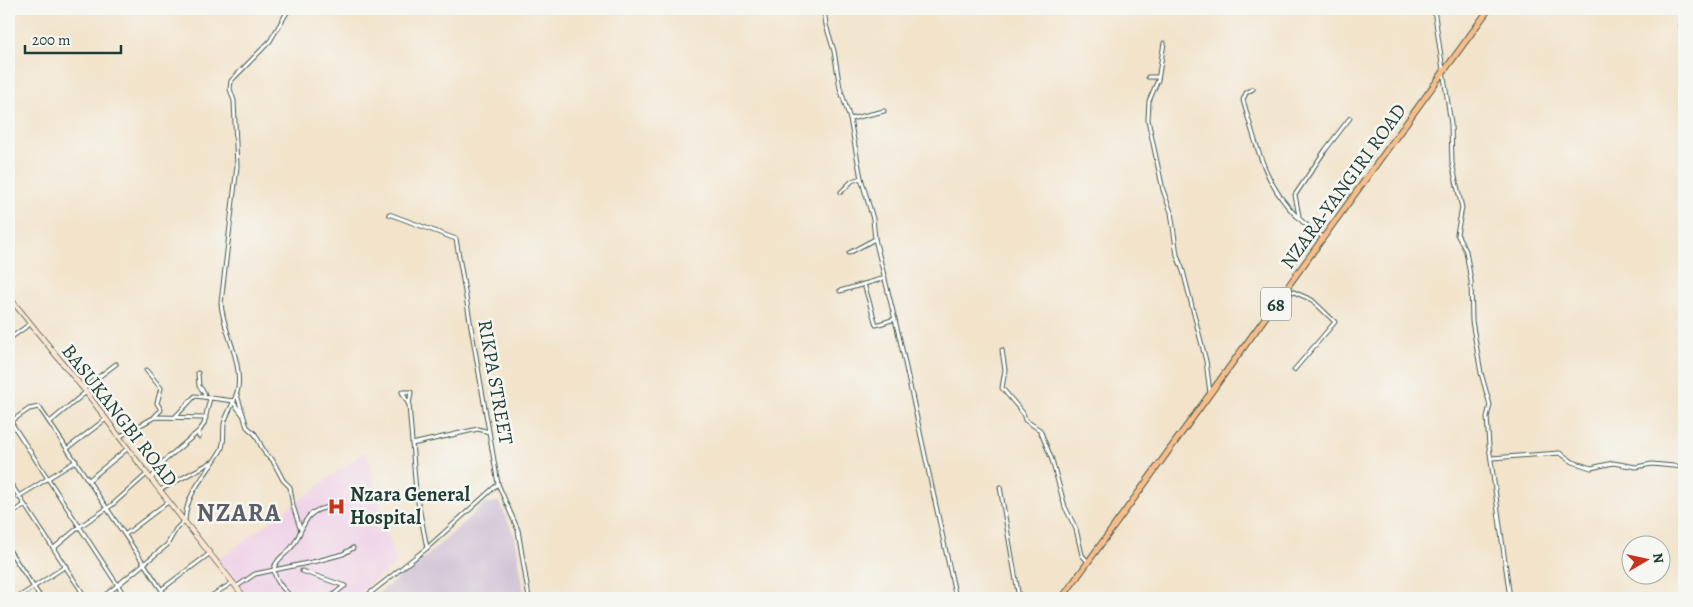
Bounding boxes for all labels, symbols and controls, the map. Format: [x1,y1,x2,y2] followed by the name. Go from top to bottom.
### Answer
[25,22,121,54] scale bar
[32,30,71,50] text: 200 m
[1274,98,1413,274] street label: NZARA-YANGIRI ROAD
[1261,288,1291,320] road number: 68
[471,317,520,447] street label: RIKPA STREET
[55,338,184,492] street label: BASUKANGBI ROAD
[350,481,471,531] place label: Nzara General Hospital
[197,496,281,530] district label: NZARA
[326,496,346,516] hospital icon: Nzara General Hospital
[1620,534,1670,584] north arrow
[1648,552,1669,565] text: N

